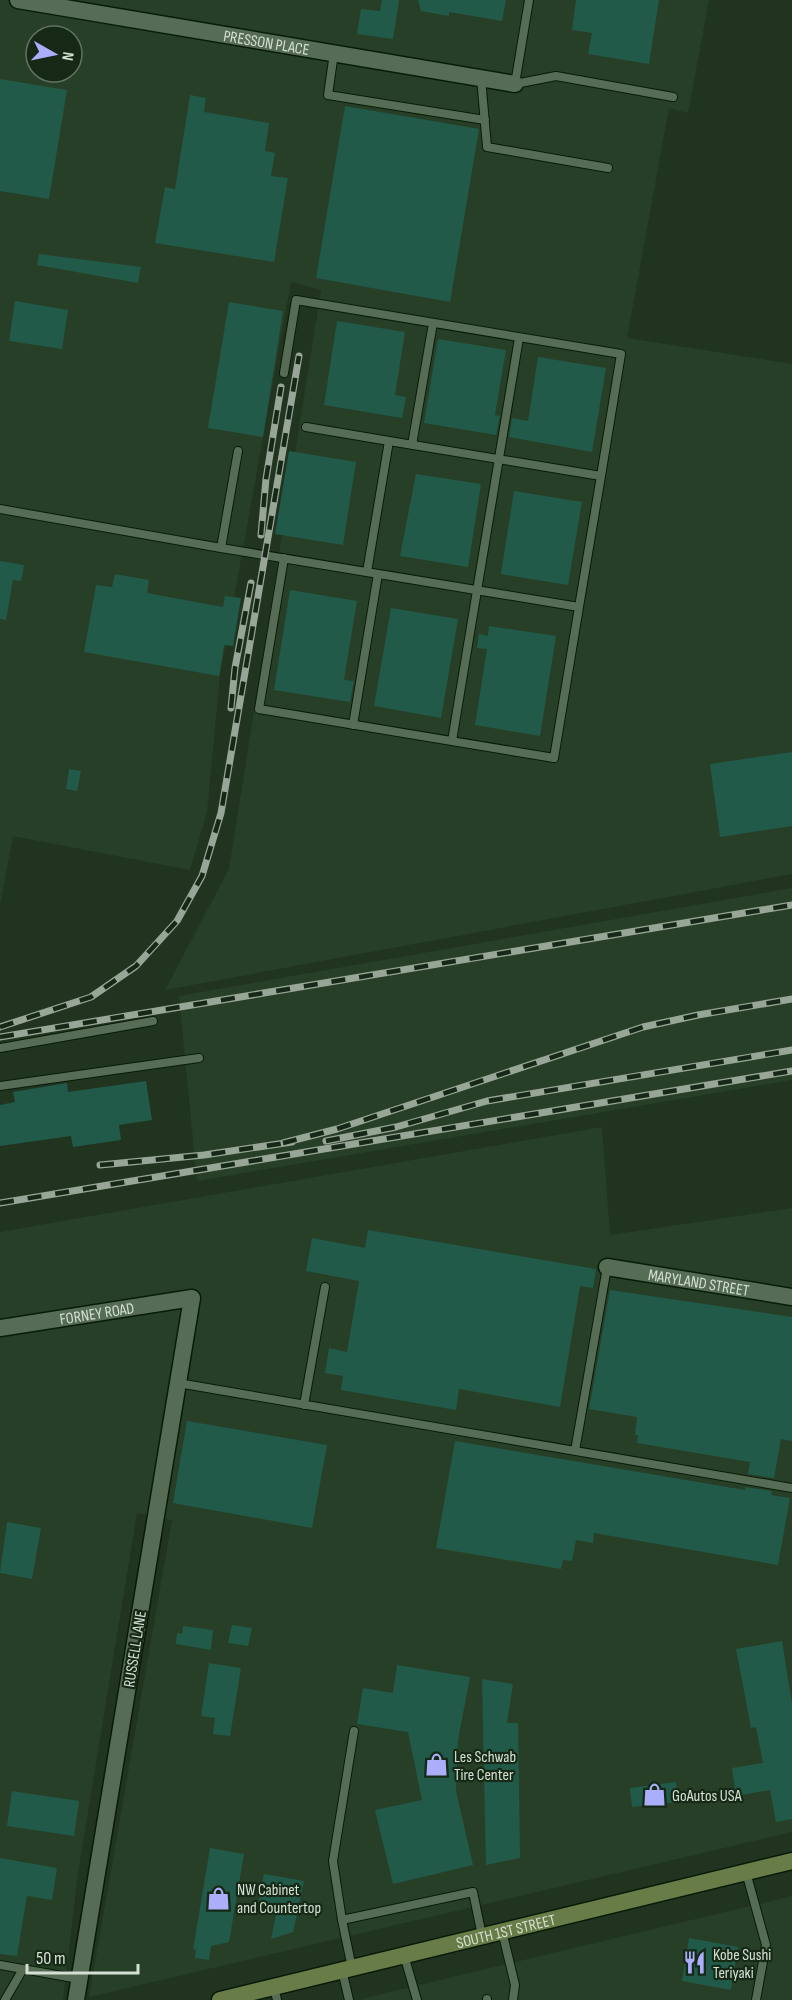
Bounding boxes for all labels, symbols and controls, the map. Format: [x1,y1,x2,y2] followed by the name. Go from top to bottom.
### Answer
[24,24,84,84] north arrow
[222,27,311,60] street label: PRESSON PLACE
[57,50,77,62] text: N
[647,1266,751,1301] street label: MARYLAND STREET
[58,1299,136,1330] street label: FORNEY ROAD
[120,1610,151,1689] street label: RUSSELL LANE
[454,1748,516,1785] place label: Les Schwab Tire Center
[423,1752,449,1778] shop icon: Les Schwab Tire Center
[641,1782,667,1808] shop icon: GoAutos USA
[672,1787,742,1806] place label: GoAutos USA
[237,1881,321,1918] place label: NW Cabinet and Countertop
[206,1885,232,1911] shop icon: NW Cabinet and Countertop
[454,1911,558,1953] street label: SOUTH 1ST STREET
[27,1937,138,1975] scale bar
[713,1946,771,1983] place label: Kobe Sushi Teriyaki
[36,1948,66,1969] text: 50 m
[682,1950,708,1976] restaurant icon: Kobe Sushi Teriyaki

